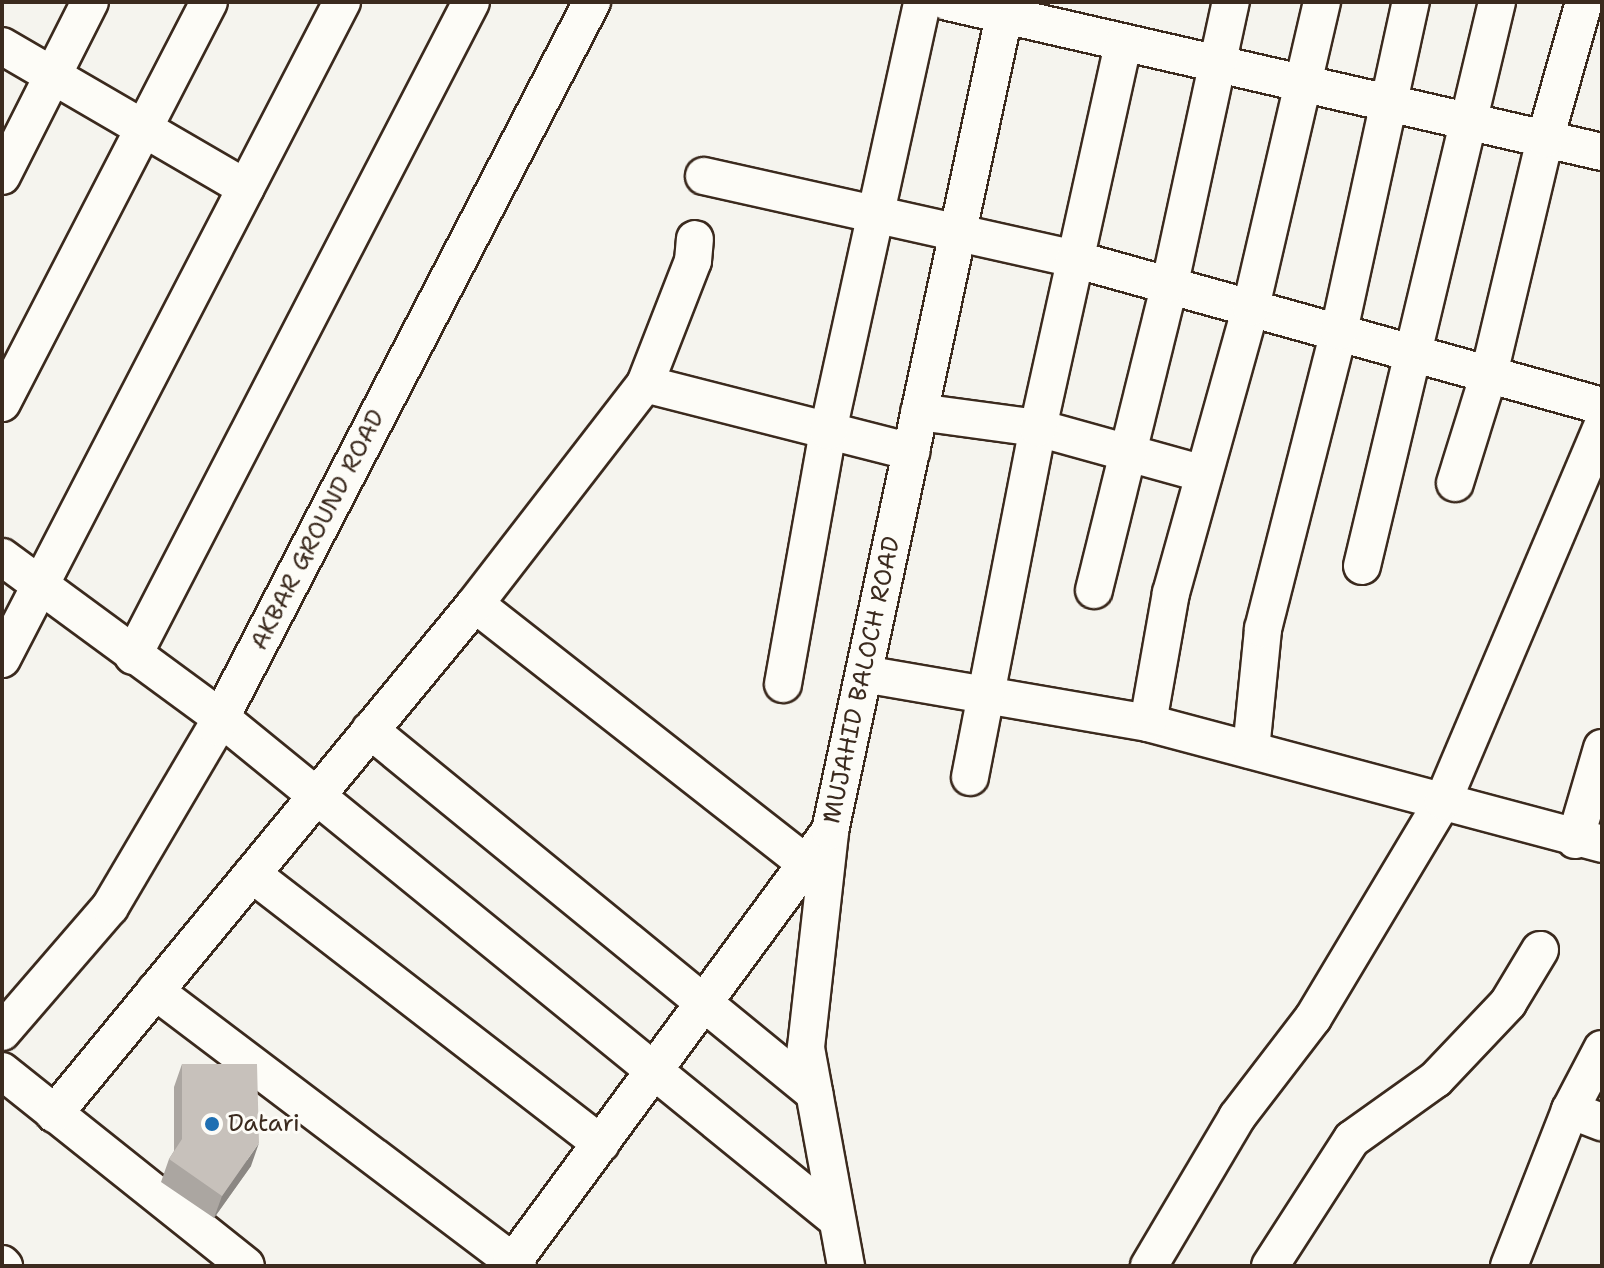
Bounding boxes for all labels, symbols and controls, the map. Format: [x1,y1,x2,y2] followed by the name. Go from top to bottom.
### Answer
[245,405,391,655] street label: AKBAR GROUND ROAD
[817,534,907,826] street label: MUJAHID BALOCH ROAD
[228,1110,300,1138] place label: Datari
[203,1115,221,1133] marker: Datari

